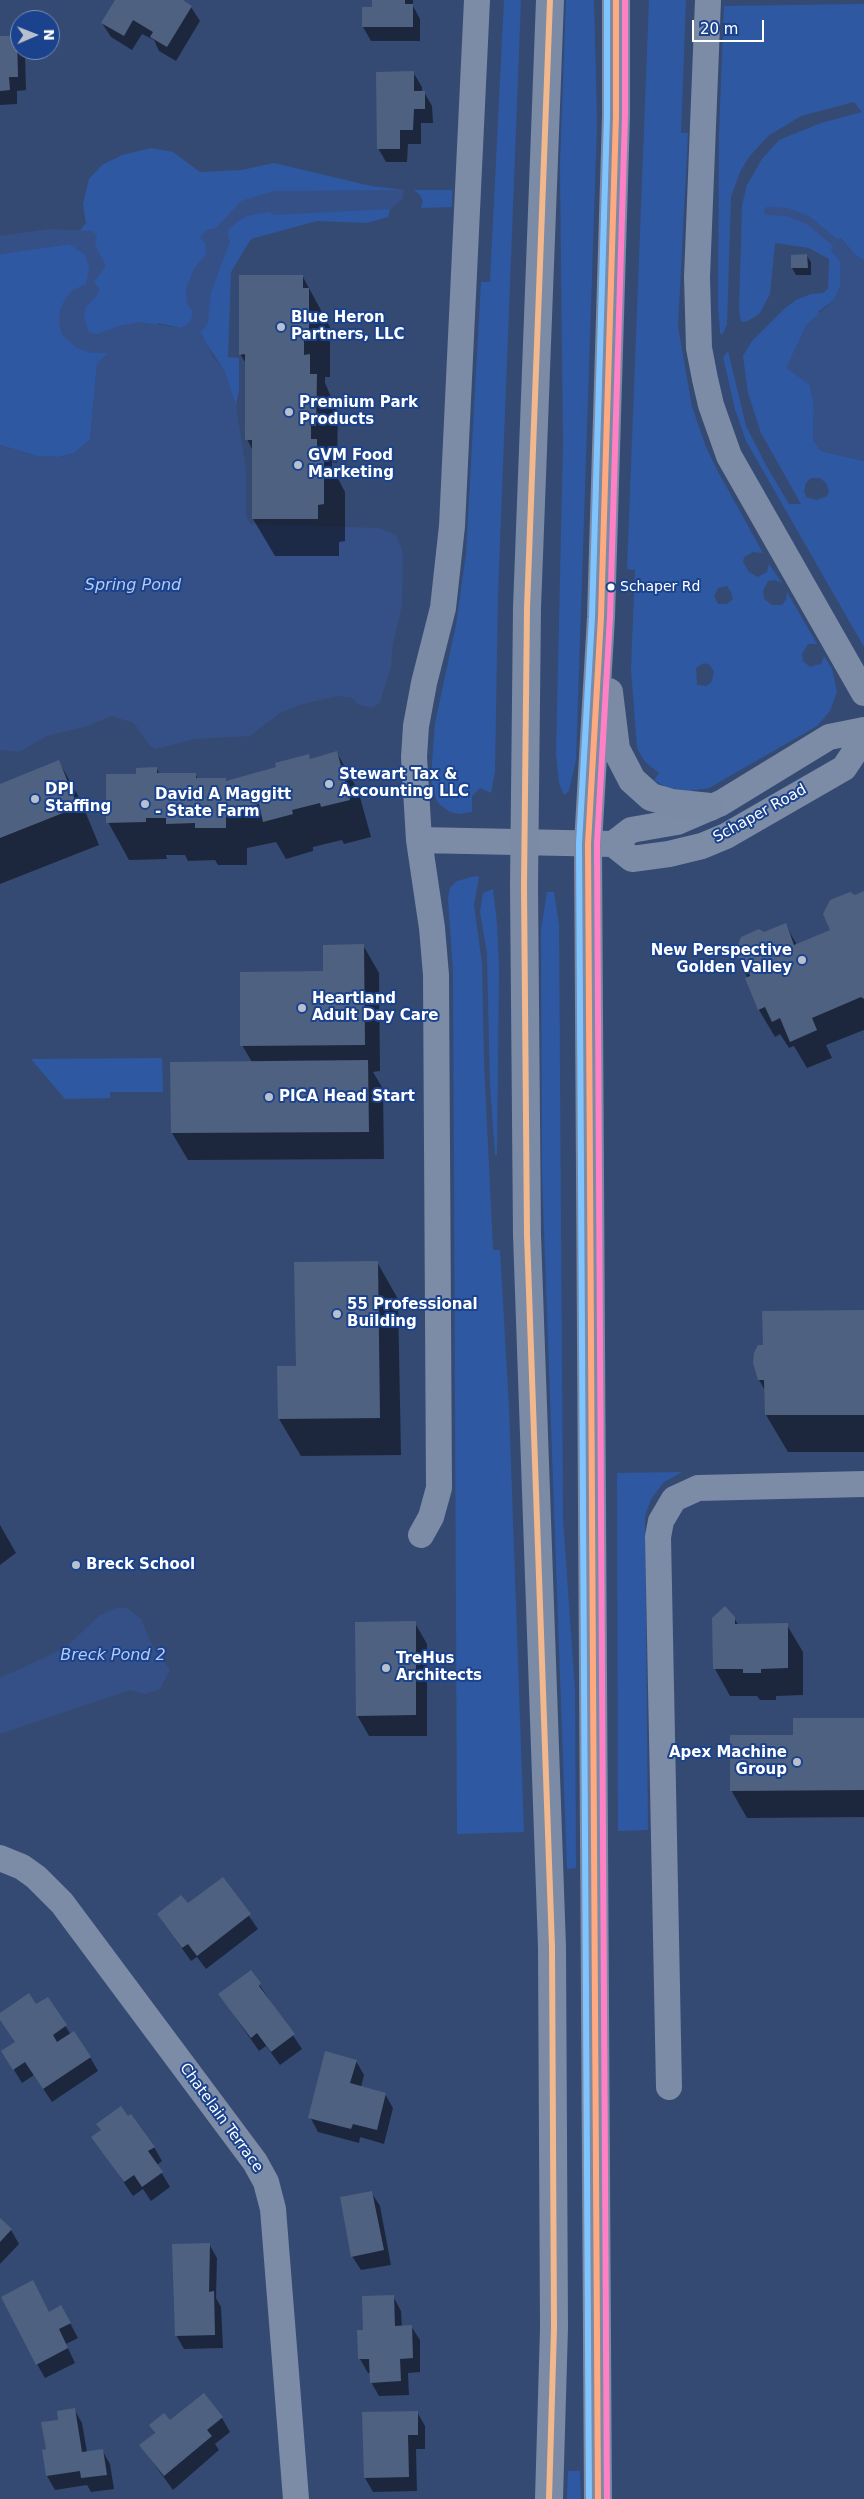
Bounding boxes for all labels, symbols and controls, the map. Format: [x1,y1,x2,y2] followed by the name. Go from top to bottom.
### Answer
[10,10,60,60] north arrow
[694,10,766,42] scale bar
[700,20,738,38] text: 20 m
[41,29,57,41] text: N
[291,309,405,344] place label: Blue Heron Partners, LLC
[275,321,287,333] marker: Blue Heron Partners, LLC
[299,394,418,429] place label: Premium Park Products
[283,406,295,418] marker: Premium Park Products
[308,447,394,482] place label: GVM Food Marketing
[292,459,304,471] marker: GVM Food Marketing
[85,576,181,596] water label: Spring Pond
[620,579,700,595] place label: Schaper Rd
[606,582,616,592] marker: Schaper Rd
[339,766,469,801] place label: Stewart Tax & Accounting LLC
[323,778,335,790] marker: Stewart Tax & Accounting LLC
[45,781,111,816] place label: DPI Staffing
[710,781,810,847] street label: Schaper Road
[155,786,291,821] place label: David A Maggitt - State Farm
[29,793,41,805] marker: DPI Staffing
[139,798,151,810] marker: David A Maggitt - State Farm
[651,942,792,977] place label: New Perspective Golden Valley
[796,954,808,966] marker: New Perspective Golden Valley
[312,990,438,1025] place label: Heartland Adult Day Care
[296,1002,308,1014] marker: Heartland Adult Day Care
[279,1088,415,1106] place label: PICA Head Start
[263,1091,275,1103] marker: PICA Head Start
[347,1296,478,1331] place label: 55 Professional Building
[331,1308,343,1320] marker: 55 Professional Building
[86,1556,195,1574] place label: Breck School
[70,1559,82,1571] marker: Breck School
[60,1646,166,1666] water label: Breck Pond 2
[396,1650,482,1685] place label: TreHus Architects
[380,1662,392,1674] marker: TreHus Architects
[669,1744,787,1779] place label: Apex Machine Group
[791,1756,803,1768] marker: Apex Machine Group
[175,2060,267,2176] street label: Chatelain Terrace

